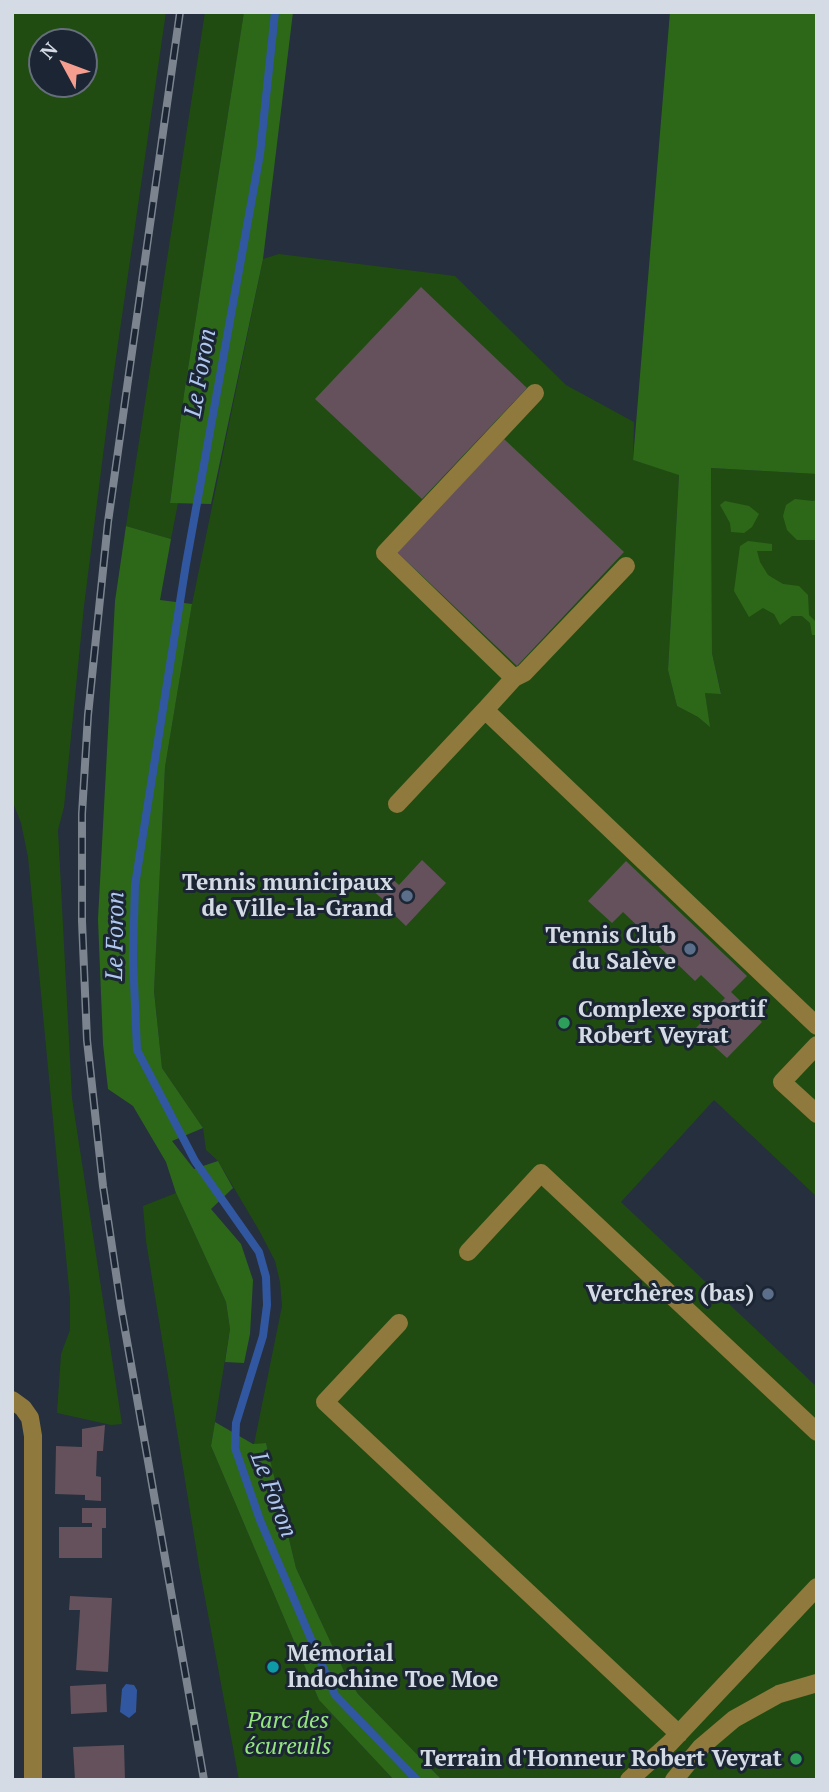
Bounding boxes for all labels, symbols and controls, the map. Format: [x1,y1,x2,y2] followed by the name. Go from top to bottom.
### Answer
[28,28,98,98] north arrow
[34,37,62,64] text: N
[179,326,223,420] water label: Le Foron
[182,869,393,923] place label: Tennis municipaux de Ville-la-Grand
[399,888,415,904] marker: Tennis municipaux de Ville-la-Grand
[101,891,131,981] water label: Le Foron
[545,922,676,976] place label: Tennis Club du Salève
[682,941,698,957] marker: Tennis Club du Salève
[578,996,765,1050] place label: Complexe sportif Robert Veyrat
[556,1015,572,1031] marker: Complexe sportif Robert Veyrat
[586,1280,754,1308] place label: Verchères (bas)
[760,1286,776,1302] marker: Verchères (bas)
[244,1448,302,1542] water label: Le Foron
[287,1640,498,1694] place label: Mémorial Indochine Toe Moe
[265,1659,281,1675] marker: Mémorial Indochine Toe Moe
[245,1707,331,1761] park label: Parc des écureuils
[420,1745,782,1773] place label: Terrain d'Honneur Robert Veyrat
[788,1751,804,1767] marker: Terrain d'Honneur Robert Veyrat

